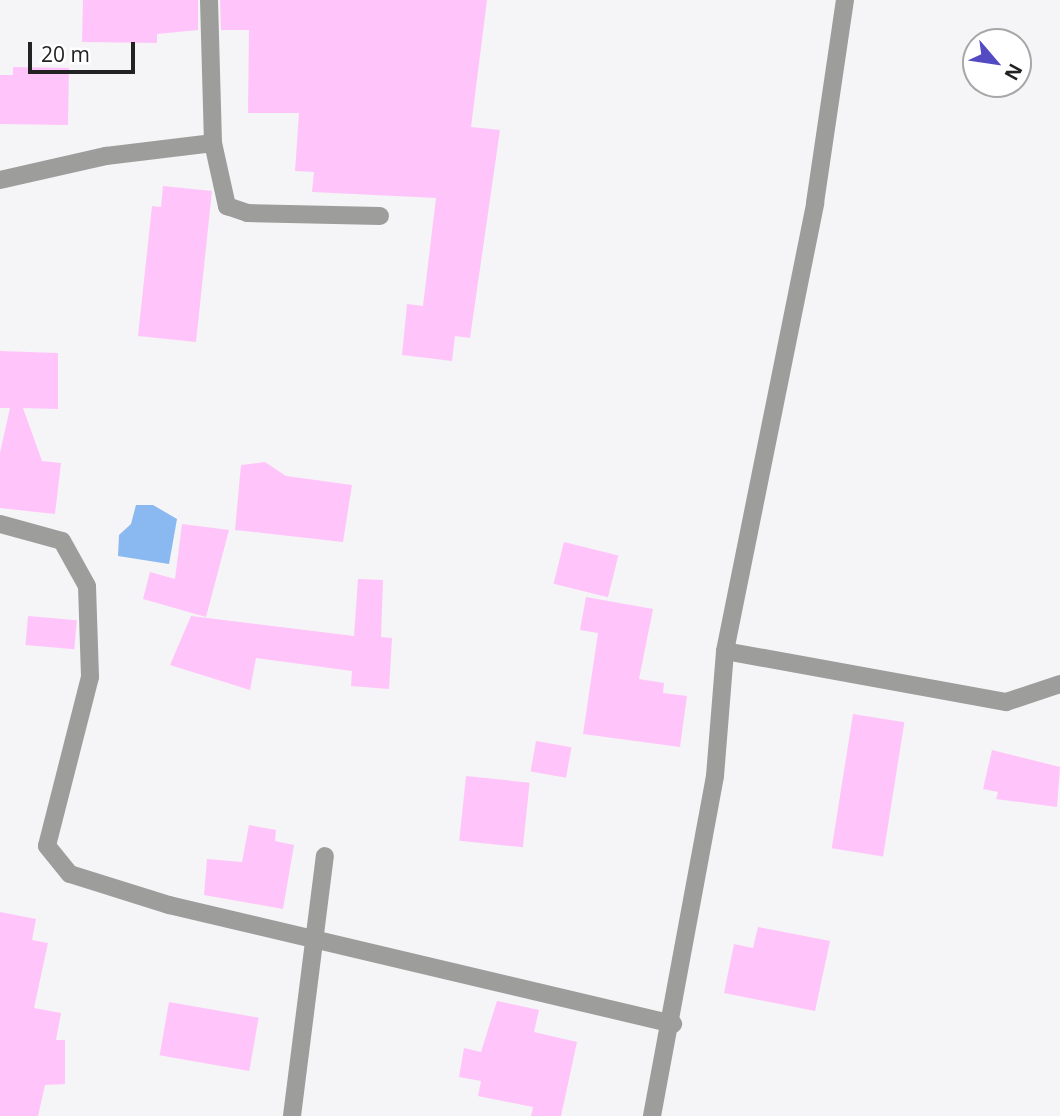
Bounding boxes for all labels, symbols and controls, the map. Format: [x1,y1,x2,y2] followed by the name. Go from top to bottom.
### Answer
[32,28,138,72] scale bar
[962,28,1032,98] north arrow
[41,40,90,68] text: 20 m
[999,59,1029,85] text: N

